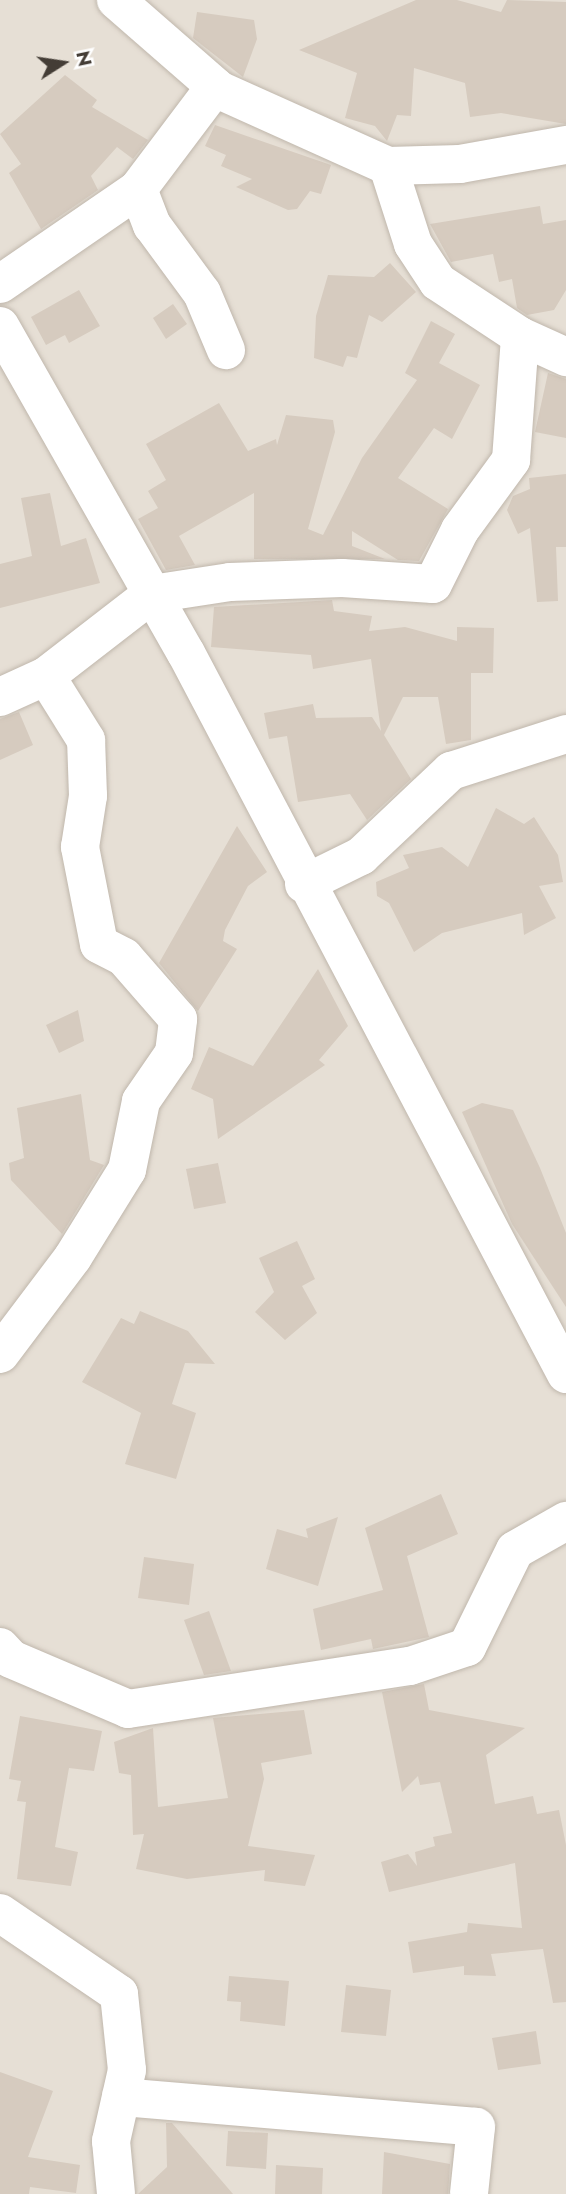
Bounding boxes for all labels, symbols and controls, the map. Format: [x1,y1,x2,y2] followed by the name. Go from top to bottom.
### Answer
[28,28,98,98] north arrow
[69,48,99,69] text: N

